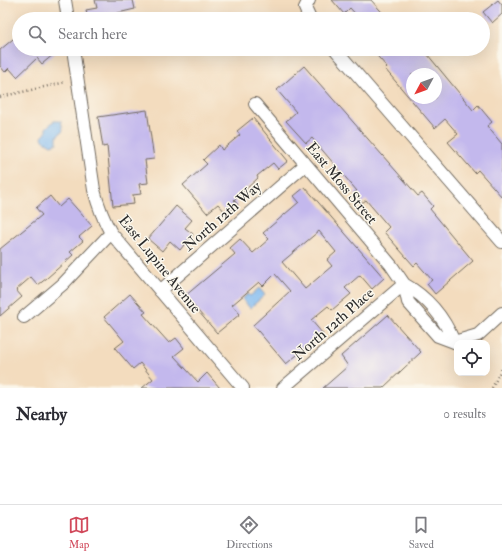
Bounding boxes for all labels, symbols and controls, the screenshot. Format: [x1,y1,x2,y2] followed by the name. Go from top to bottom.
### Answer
[12,12,490,56] search box
[26,23,48,45] icon: search
[58,25,127,44] text: Search here
[406,68,442,104] north arrow
[302,138,381,228] street label: East Moss Street
[179,177,266,255] street label: North 12th Way
[113,211,205,318] street label: East Lupine Avenue
[289,284,378,365] street label: North 12th Place
[454,340,490,376] map controls
[454,340,490,376] button: locate
[16,404,67,425] text: Nearby
[443,406,486,422] text: 0 results
[68,514,90,551] tab: Map
[226,514,273,551] tab: Directions
[409,514,434,551] tab: Saved

